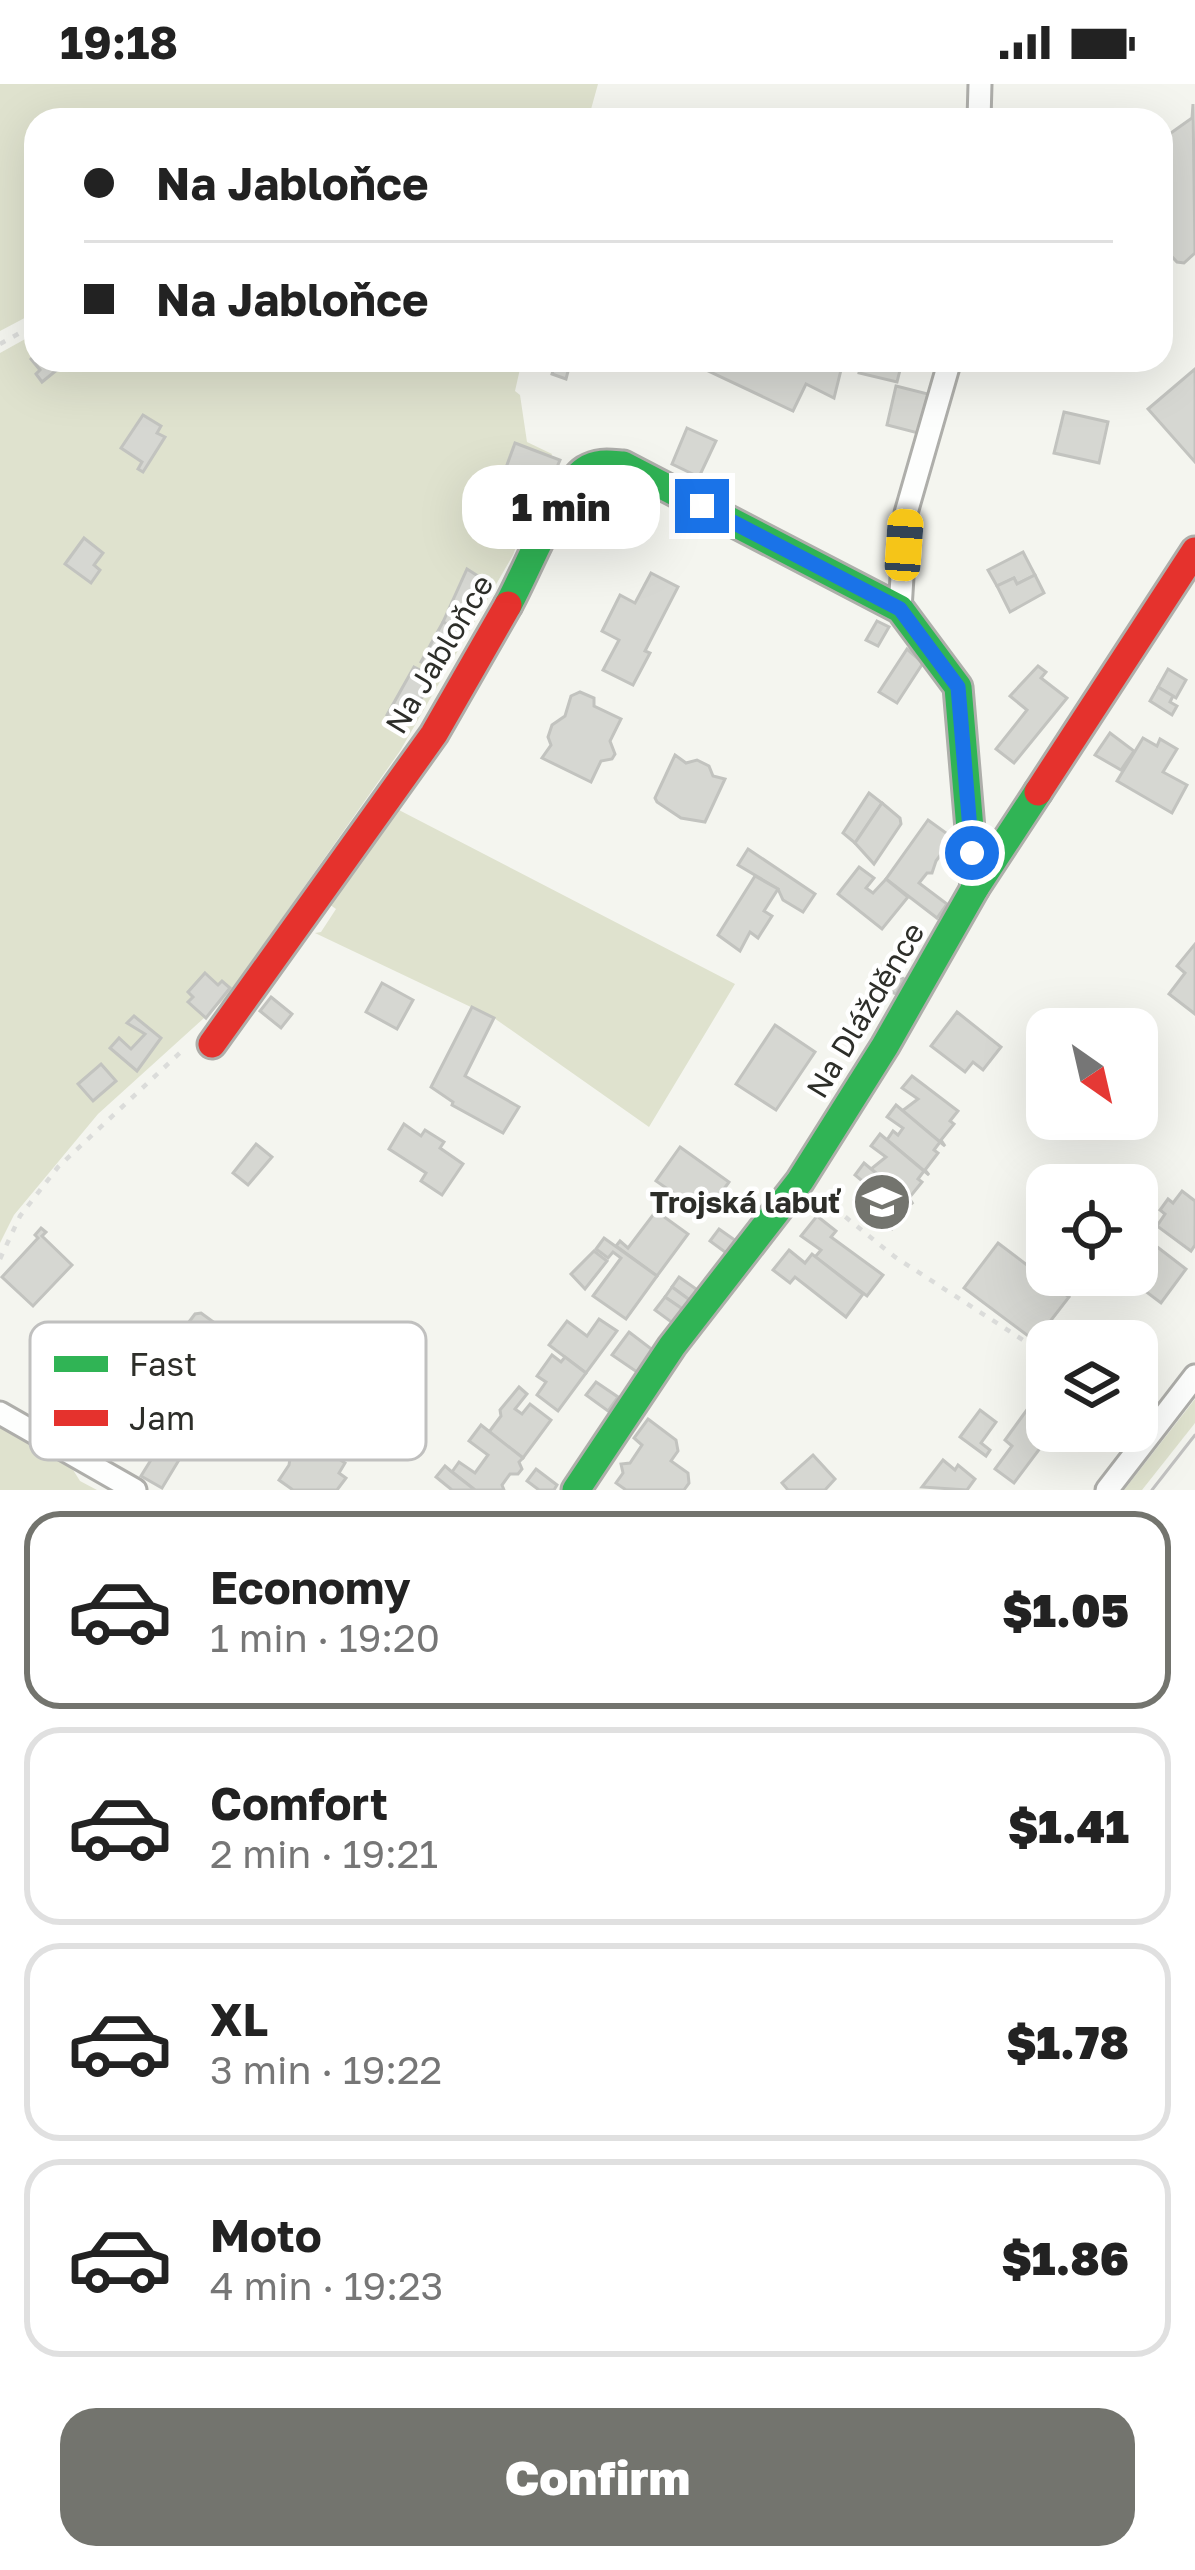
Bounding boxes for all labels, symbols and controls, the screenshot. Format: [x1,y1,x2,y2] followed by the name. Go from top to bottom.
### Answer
[60,15,178,69] text: 19:18
[156,156,428,210] text: Na Jabloňce
[156,272,428,326] text: Na Jabloňce
[462,464,660,548] callout: 1 min
[675,479,729,533] route end
[511,483,611,530] text: 1 min
[884,508,924,582] car
[378,568,500,740] street label: Na Jabloňce
[945,826,999,880] route start
[799,916,931,1104] street label: Na Dlážděnce
[1026,1008,1158,1140] north arrow
[1026,1008,1158,1452] map controls
[1026,1164,1158,1296] button: locate
[851,1171,913,1233] school or university icon: Trojská labuť
[650,1184,841,1220] place label: Trojská labuť
[1026,1320,1158,1452] button: layers
[30,1322,426,1460] legend
[129,1344,197,1383] text: Fast
[129,1398,195,1437] text: Jam
[66,1556,174,1664] icon: car
[210,1560,411,1614] text: Economy
[1002,1583,1129,1637] text: $1.05
[210,1614,440,1661] text: 1 min · 19:20
[66,1772,174,1880] icon: car
[210,1776,388,1830] text: Comfort
[1008,1799,1129,1853] text: $1.41
[210,1830,438,1877] text: 2 min · 19:21
[66,1988,174,2096] icon: car
[210,1992,268,2046] text: XL
[1006,2015,1129,2069] text: $1.78
[210,2046,442,2093] text: 3 min · 19:22
[66,2204,174,2312] icon: car
[210,2208,322,2262] text: Moto
[1002,2231,1129,2285] text: $1.86
[210,2262,443,2309] text: 4 min · 19:23
[60,2408,1135,2546] button: Confirm

